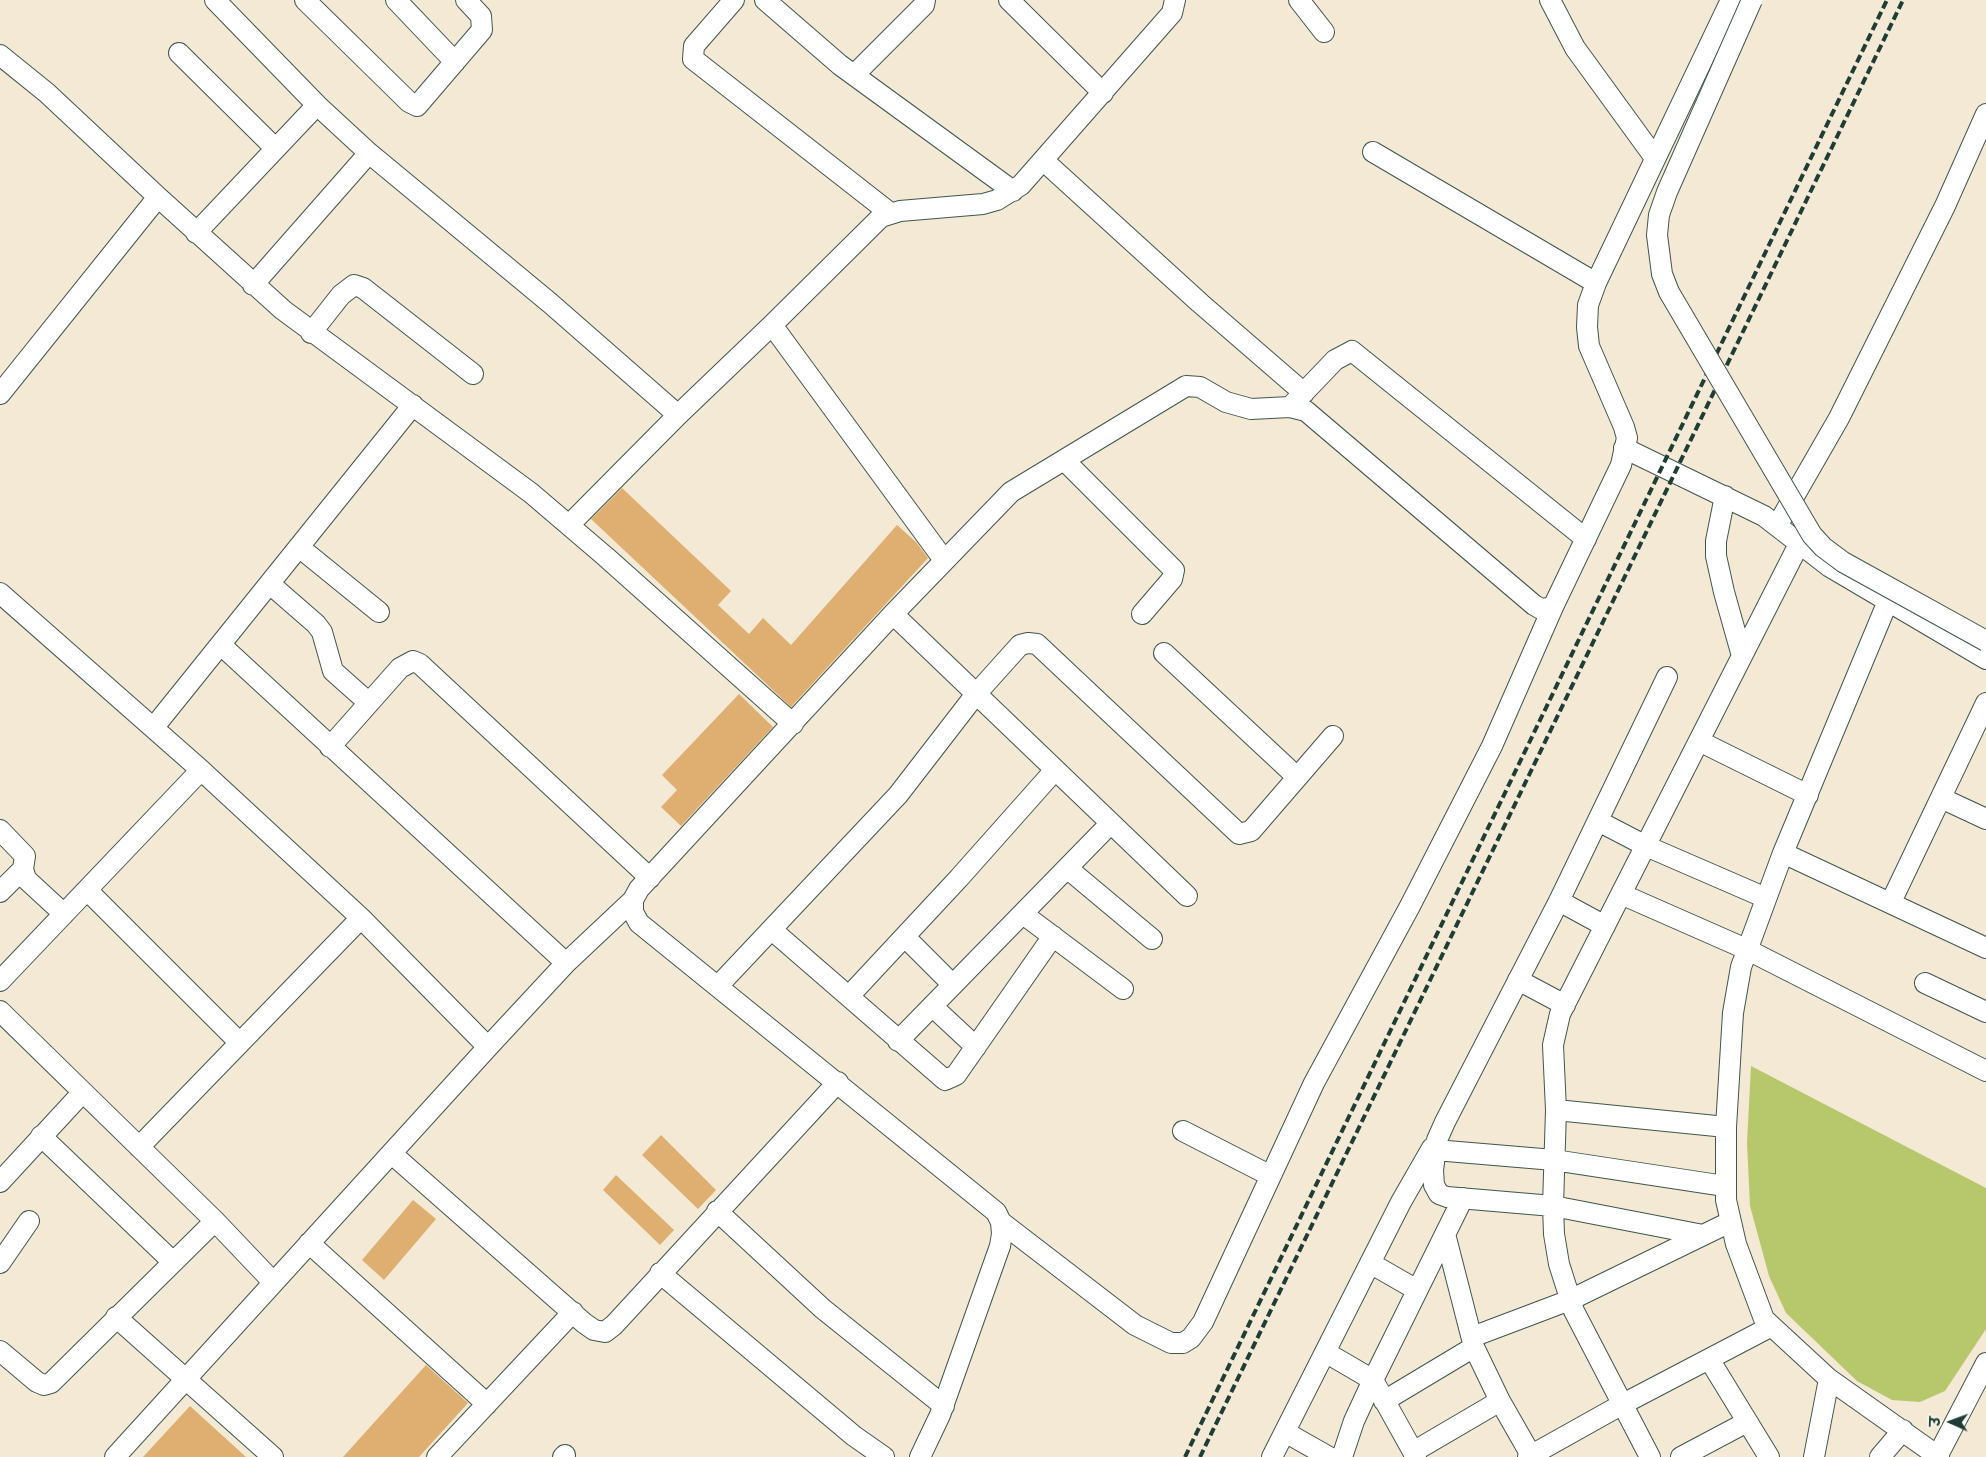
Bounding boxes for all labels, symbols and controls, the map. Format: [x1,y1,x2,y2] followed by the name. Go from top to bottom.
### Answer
[1926,1397,1976,1447] north arrow
[1927,1417,1944,1426] text: उ

